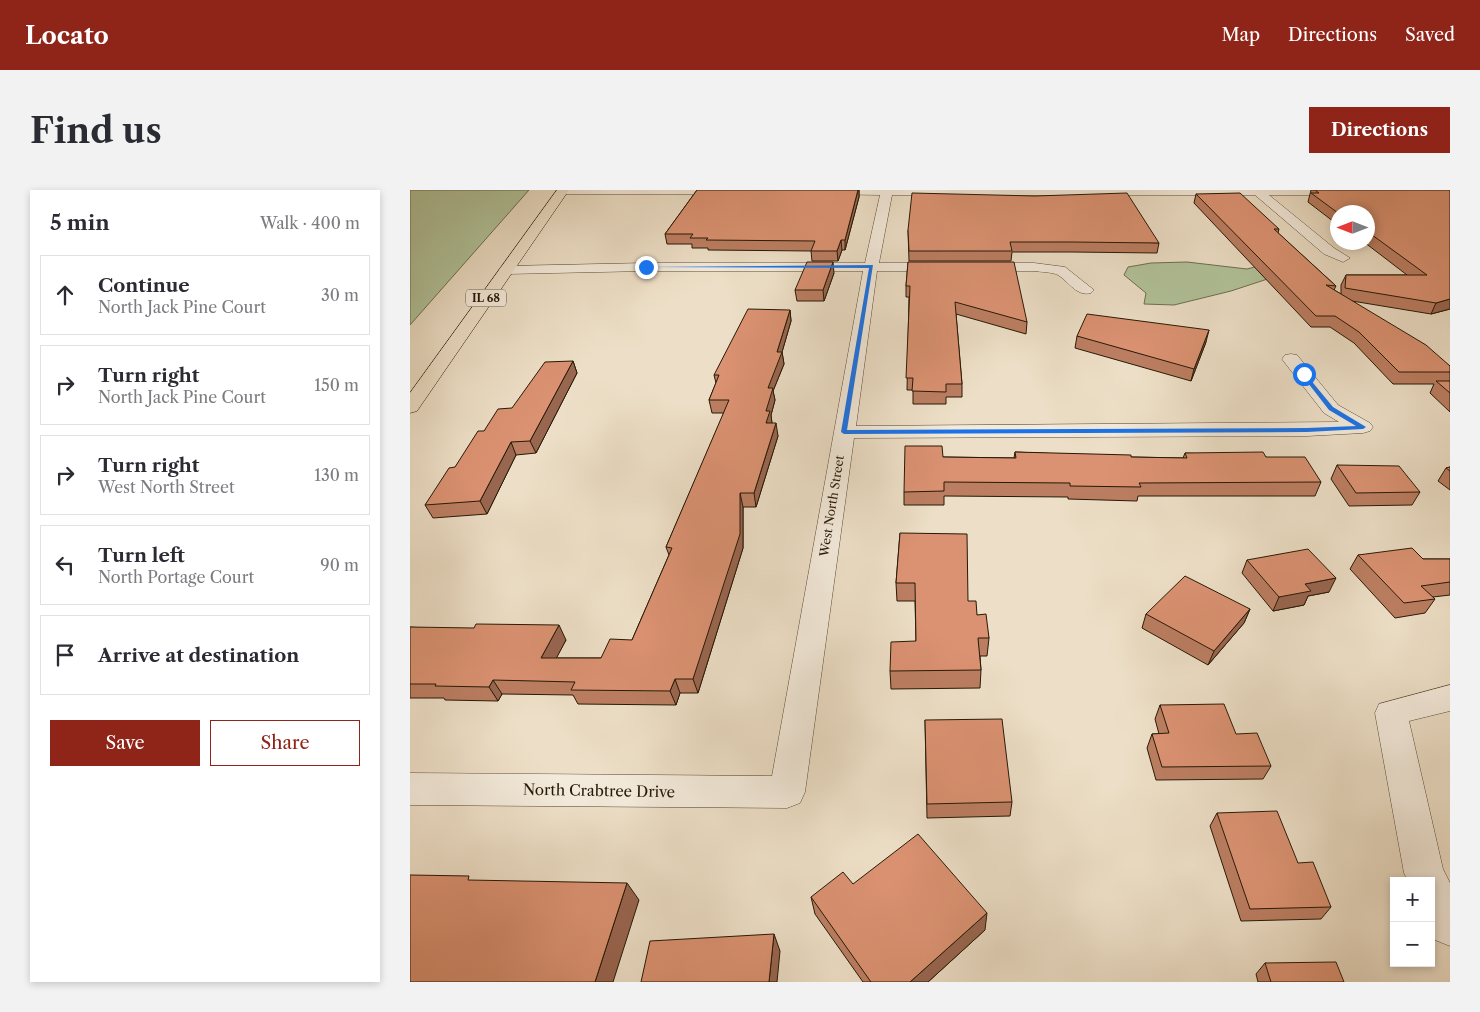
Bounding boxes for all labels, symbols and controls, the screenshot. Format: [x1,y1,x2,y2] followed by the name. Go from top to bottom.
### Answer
[25,21,109,50] text: Locato
[1221,24,1260,46] text: Map
[1288,24,1377,46] text: Directions
[1405,24,1455,46] text: Saved
[1309,107,1450,153] button: Directions
[30,109,162,152] text: Find us
[1330,205,1375,250] north arrow
[50,210,110,235] text: 5 min
[260,213,360,233] text: Walk · 400 m
[635,256,658,279] route end
[98,274,190,297] text: Continue
[51,281,79,309] icon: ahead
[321,285,359,305] text: 30 m
[466,290,506,306] road number: IL 68
[98,297,266,317] text: North Jack Pine Court
[1293,363,1316,386] route start
[98,364,199,387] text: Turn right
[51,371,79,399] icon: right
[314,375,359,395] text: 150 m
[98,387,266,407] text: North Jack Pine Court
[816,453,847,559] street label: West North Street
[98,454,199,477] text: Turn right
[51,461,79,489] icon: right
[314,465,359,485] text: 130 m
[98,477,235,497] text: West North Street
[98,544,185,567] text: Turn left
[51,551,79,579] icon: left
[320,555,359,575] text: 90 m
[98,567,254,587] text: North Portage Court
[51,641,79,669] icon: arrive
[98,644,299,667] text: Arrive at destination
[50,720,200,766] button: Save
[210,720,360,766] button: Share
[523,780,675,801] street label: North Crabtree Drive
[1390,877,1435,967] map controls
[1390,877,1435,922] button: +
[1390,922,1435,967] button: −

